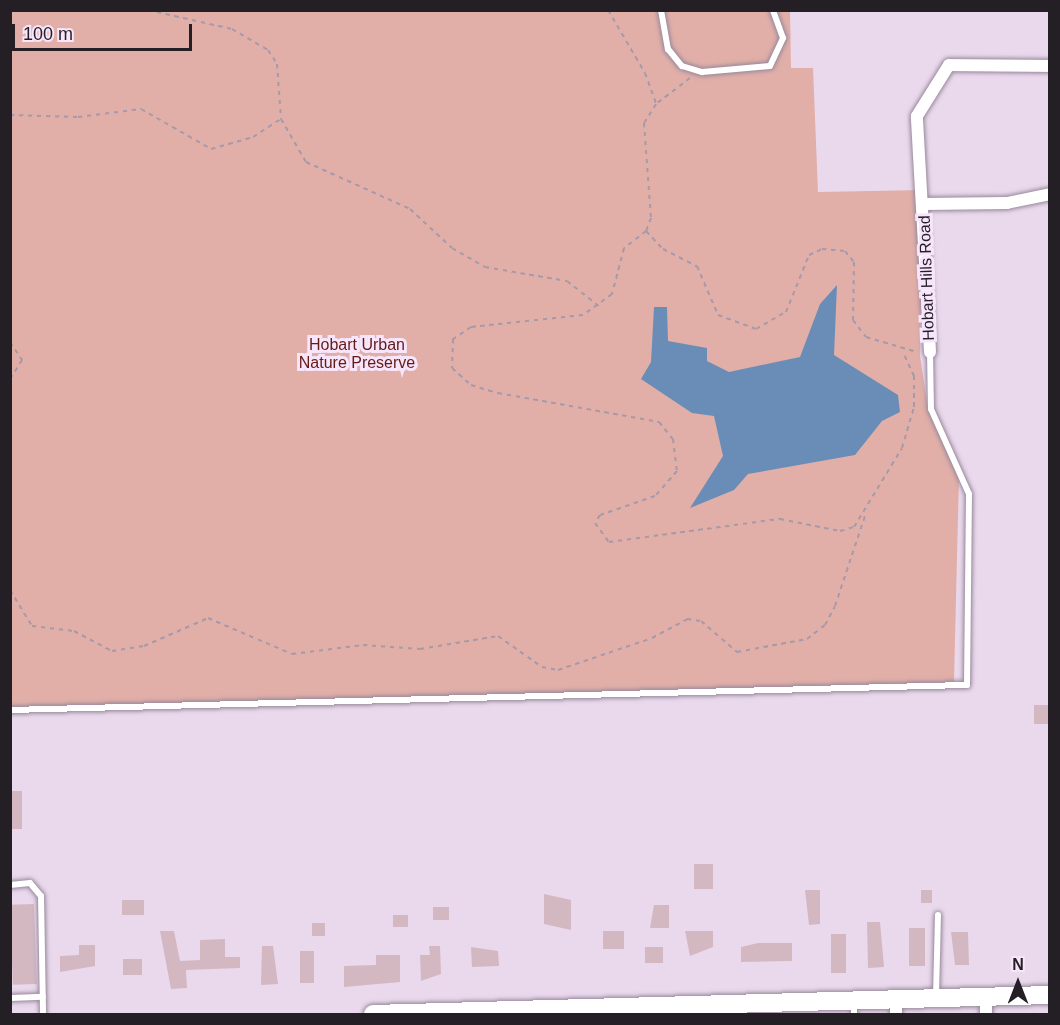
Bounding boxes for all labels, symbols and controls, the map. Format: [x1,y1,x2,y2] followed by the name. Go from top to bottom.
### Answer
[15,12,195,50] scale bar
[23,24,73,44] text: 100 m
[915,215,939,341] street label: Hobart Hills Road
[299,335,415,373] park label: Hobart Urban Nature Preserve
[988,953,1048,1013] north arrow
[1012,956,1024,973] text: N

